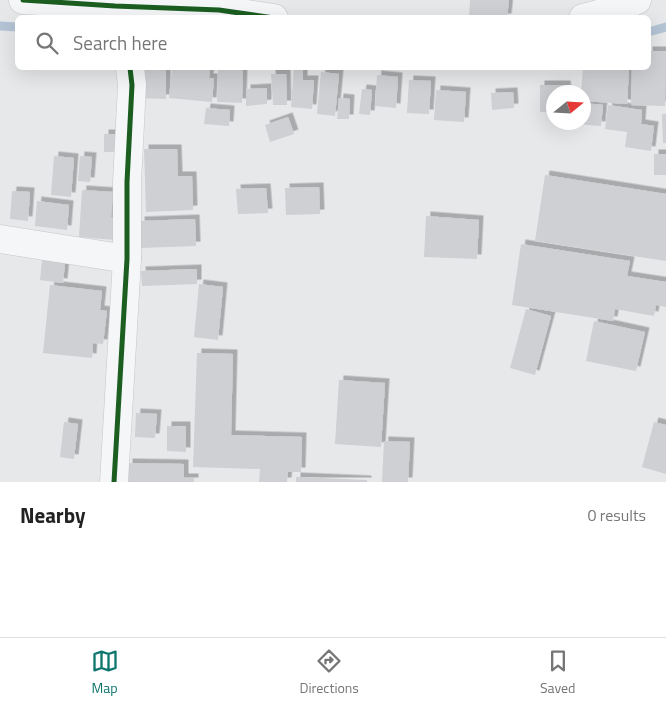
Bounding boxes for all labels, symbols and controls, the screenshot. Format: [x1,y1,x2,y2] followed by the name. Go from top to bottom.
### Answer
[15,15,651,70] search box
[73,28,167,57] text: Search here
[33,29,61,57] icon: search
[546,85,591,130] north arrow
[20,499,85,531] text: Nearby
[587,503,646,527] text: 0 results
[91,647,119,698] tab: Map
[300,647,359,698] tab: Directions
[540,647,576,698] tab: Saved

